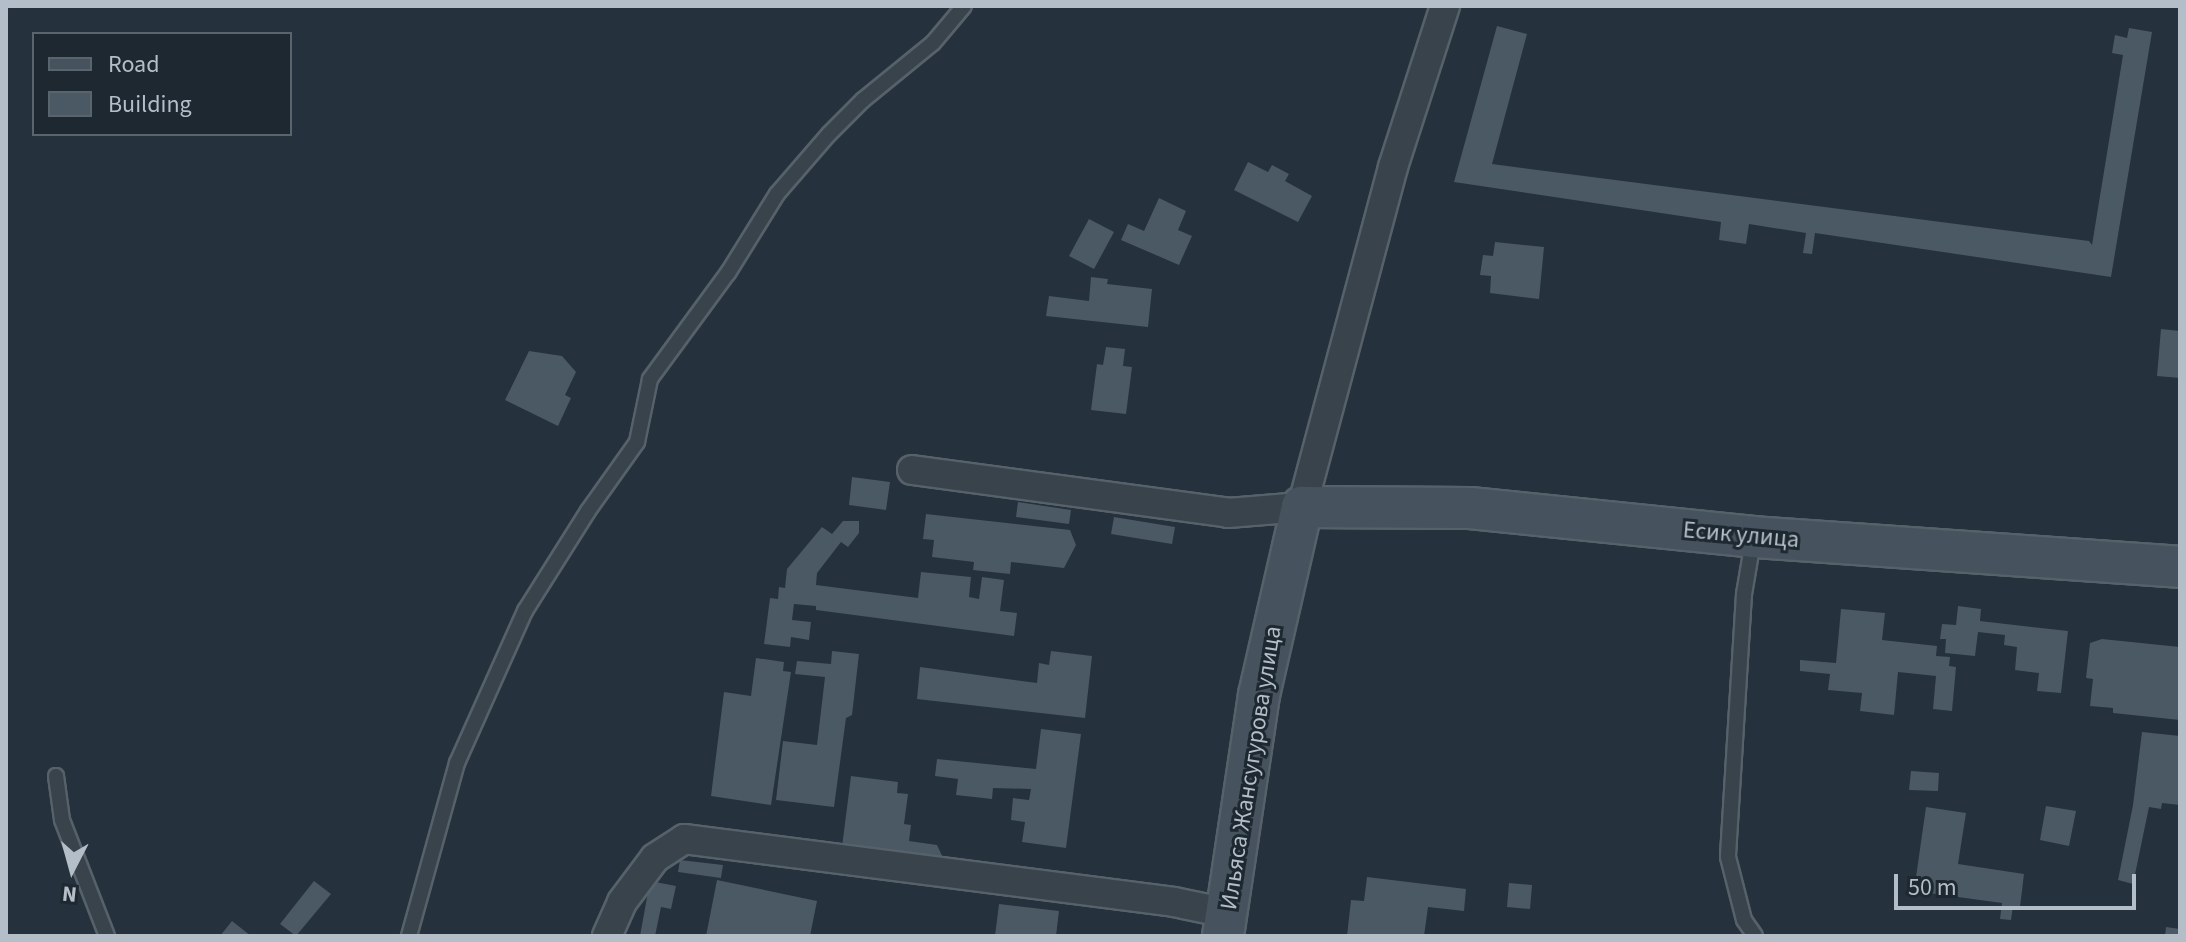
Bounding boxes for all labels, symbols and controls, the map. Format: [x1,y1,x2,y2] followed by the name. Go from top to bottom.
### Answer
[32,32,292,136] legend
[108,47,160,82] text: Road
[108,87,192,122] text: Building
[1682,516,1800,554] street label: Есик улица
[1214,624,1288,912] street label: Ильяса Жансугурова улица
[32,830,112,910] north arrow
[1898,858,2140,908] scale bar
[1908,870,1957,905] text: 50 m
[61,877,78,911] text: N

